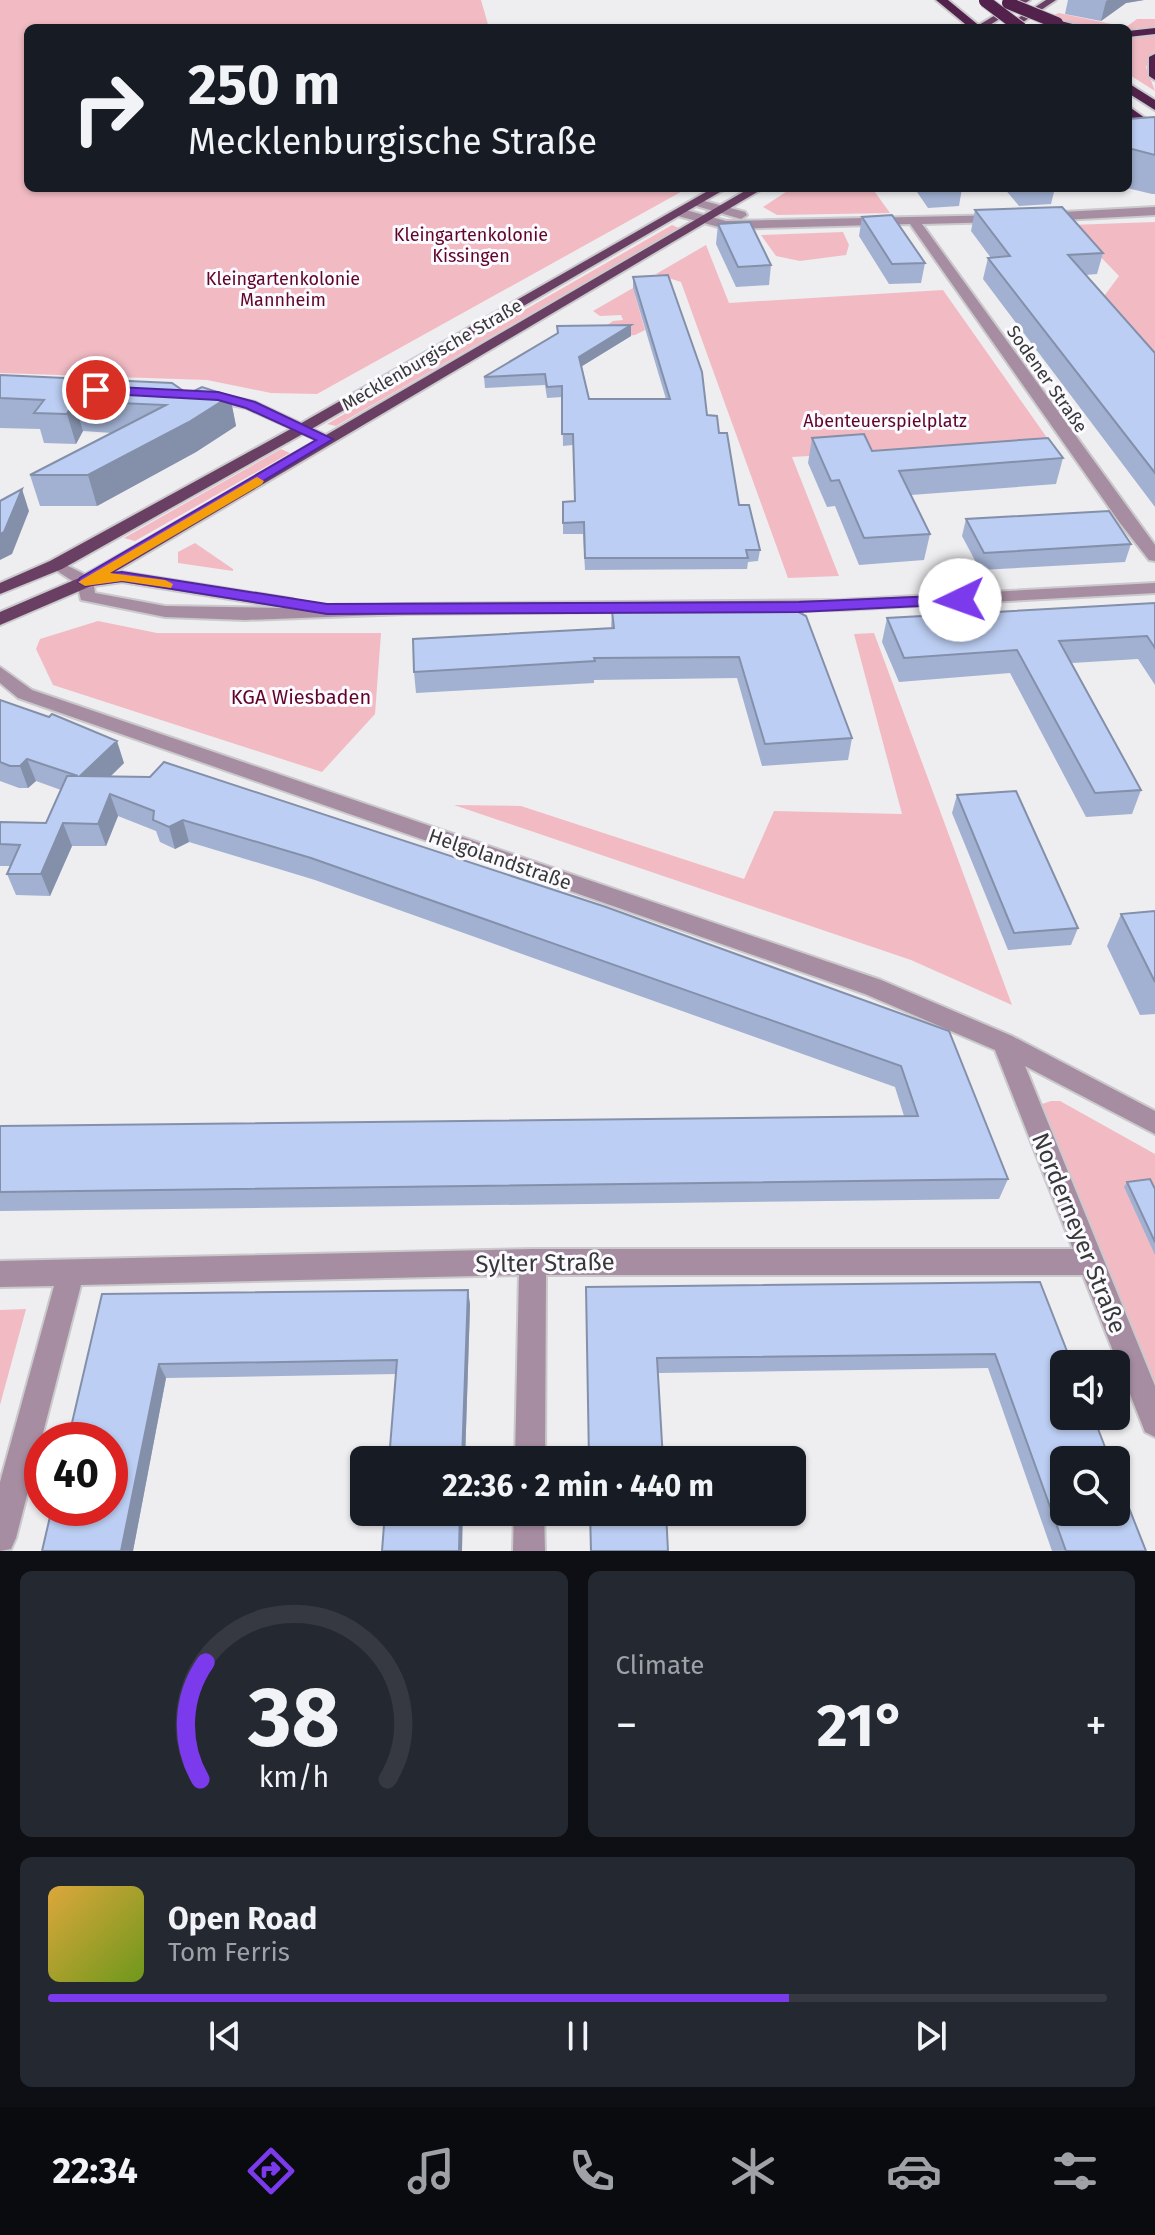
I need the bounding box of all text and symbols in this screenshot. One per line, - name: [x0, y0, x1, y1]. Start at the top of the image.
- text: 250 m: [188, 52, 340, 119]
- icon: right: [56, 56, 160, 160]
- text: Mecklenburgische Straße: [188, 120, 597, 164]
- park label: Kleingartenkolonie Kissingen: [394, 224, 548, 267]
- park label: Kleingartenkolonie Mannheim: [206, 268, 360, 311]
- street label: Mecklenburgische Straße: [338, 294, 526, 416]
- street label: Sodener Straße: [1002, 321, 1092, 437]
- pin: [62, 356, 130, 424]
- icon: arrive: [74, 368, 118, 412]
- park label: Abenteuerspielplatz: [803, 410, 967, 432]
- position arrow: [918, 558, 1002, 642]
- park label: KGA Wiesbaden: [231, 685, 371, 709]
- street label: Helgolandstraße: [425, 823, 575, 895]
- street label: Norderneyer Straße: [1026, 1129, 1132, 1337]
- street label: Sylter Straße: [475, 1248, 615, 1278]
- map controls: [1050, 1350, 1130, 1526]
- button: sound: [1050, 1350, 1130, 1430]
- speed limit sign: 40: [24, 1422, 128, 1526]
- button: search: [1050, 1446, 1130, 1526]
- text: 22:36 · 2 min · 440 m: [442, 1468, 714, 1504]
- text: Climate: [616, 1650, 704, 1681]
- text: 38: [247, 1668, 340, 1768]
- text: 21°: [817, 1690, 906, 1762]
- text: −: [616, 1699, 638, 1752]
- text: +: [1085, 1699, 1107, 1752]
- text: km/h: [258, 1760, 329, 1795]
- text: Open Road: [168, 1901, 317, 1937]
- text: Tom Ferris: [168, 1937, 290, 1968]
- icon: previous: [203, 2014, 247, 2058]
- icon: pause: [556, 2014, 600, 2058]
- icon: next: [909, 2014, 953, 2058]
- icon: directions: [243, 2143, 299, 2199]
- icon: music: [403, 2143, 459, 2199]
- icon: phone: [564, 2143, 620, 2199]
- icon: climate: [725, 2143, 781, 2199]
- icon: car: [886, 2143, 942, 2199]
- icon: filters: [1047, 2143, 1103, 2199]
- text: 22:34: [52, 2149, 138, 2193]

